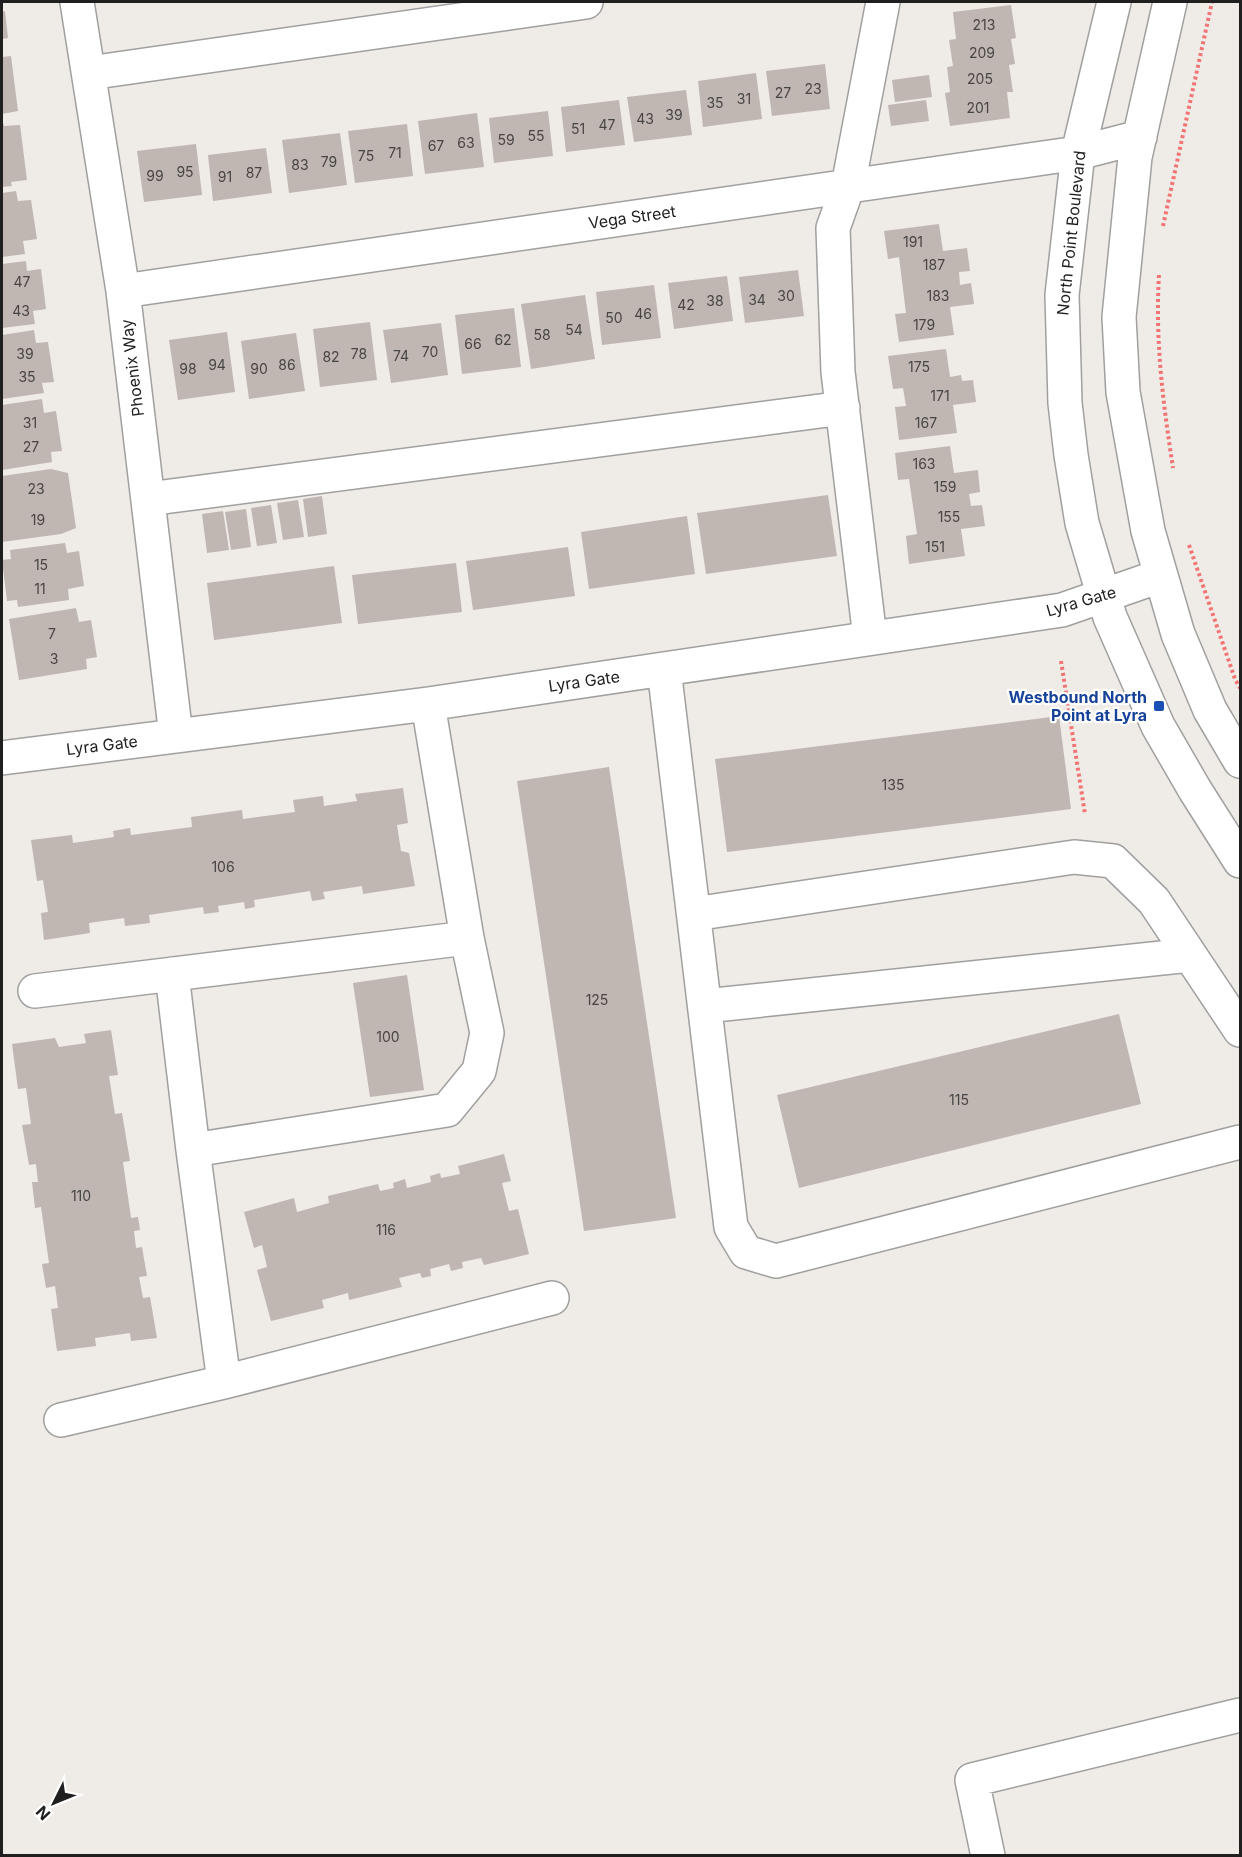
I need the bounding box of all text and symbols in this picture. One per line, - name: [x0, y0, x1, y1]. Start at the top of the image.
- house number: 213: [973, 16, 995, 33]
- house number: 209: [969, 44, 995, 61]
- house number: 205: [967, 70, 993, 87]
- house number: 23: [804, 80, 822, 97]
- house number: 27: [775, 84, 791, 101]
- house number: 31: [737, 90, 751, 107]
- house number: 35: [706, 94, 724, 111]
- house number: 201: [966, 99, 990, 116]
- house number: 39: [665, 106, 683, 123]
- house number: 43: [636, 110, 654, 127]
- house number: 47: [599, 116, 616, 133]
- house number: 51: [571, 120, 585, 137]
- house number: 55: [527, 127, 545, 144]
- house number: 59: [497, 131, 515, 148]
- house number: 63: [457, 134, 475, 151]
- house number: 67: [428, 137, 444, 154]
- house number: 71: [388, 144, 402, 161]
- house number: 75: [358, 147, 374, 164]
- street label: North Point Boulevard: [1052, 150, 1090, 316]
- house number: 79: [321, 153, 337, 170]
- house number: 83: [291, 156, 309, 173]
- house number: 95: [176, 163, 194, 180]
- house number: 87: [246, 164, 262, 181]
- house number: 99: [146, 167, 164, 184]
- house number: 91: [218, 168, 232, 185]
- street label: Vega Street: [587, 201, 677, 233]
- house number: 191: [903, 233, 923, 250]
- house number: 187: [923, 256, 945, 273]
- house number: 47: [14, 273, 31, 290]
- house number: 30: [777, 287, 795, 304]
- house number: 183: [926, 287, 950, 304]
- house number: 34: [748, 291, 766, 308]
- house number: 38: [706, 292, 724, 309]
- house number: 42: [677, 296, 695, 313]
- house number: 43: [12, 302, 30, 319]
- house number: 46: [634, 305, 652, 322]
- house number: 50: [605, 309, 623, 326]
- house number: 179: [913, 316, 935, 333]
- street label: Phoenix Way: [116, 318, 148, 418]
- house number: 54: [565, 321, 583, 338]
- house number: 58: [533, 326, 551, 343]
- house number: 62: [494, 331, 512, 348]
- house number: 66: [464, 335, 482, 352]
- house number: 70: [422, 343, 438, 360]
- house number: 39: [16, 345, 34, 362]
- house number: 78: [351, 345, 367, 362]
- house number: 74: [393, 347, 409, 364]
- house number: 82: [322, 348, 340, 365]
- house number: 94: [208, 356, 226, 373]
- house number: 86: [278, 356, 296, 373]
- house number: 175: [908, 358, 930, 375]
- house number: 98: [179, 360, 197, 377]
- house number: 90: [250, 360, 268, 377]
- house number: 35: [18, 368, 36, 385]
- house number: 171: [930, 387, 950, 404]
- house number: 31: [23, 414, 37, 431]
- house number: 167: [915, 414, 937, 431]
- house number: 27: [23, 438, 39, 455]
- house number: 163: [912, 455, 936, 472]
- house number: 159: [934, 478, 956, 495]
- house number: 23: [27, 480, 45, 497]
- house number: 155: [938, 508, 960, 525]
- house number: 19: [31, 511, 45, 528]
- house number: 151: [925, 538, 945, 555]
- house number: 15: [34, 556, 48, 573]
- house number: 11: [34, 580, 46, 597]
- street label: Lyra Gate: [1044, 581, 1118, 621]
- house number: 7: [48, 625, 56, 642]
- house number: 3: [50, 650, 58, 667]
- street label: Lyra Gate: [547, 666, 621, 696]
- place label: Westbound North Point at Lyra: [1008, 687, 1147, 725]
- marker: Westbound North Point at Lyra: [1152, 699, 1166, 713]
- street label: Lyra Gate: [65, 731, 139, 759]
- house number: 135: [882, 776, 904, 793]
- house number: 106: [211, 858, 235, 875]
- house number: 125: [586, 991, 608, 1008]
- house number: 100: [376, 1028, 400, 1045]
- house number: 115: [949, 1091, 969, 1108]
- house number: 110: [71, 1187, 91, 1204]
- house number: 116: [376, 1221, 396, 1238]
- north arrow: [24, 1773, 84, 1833]
- text: N: [32, 1802, 55, 1825]

